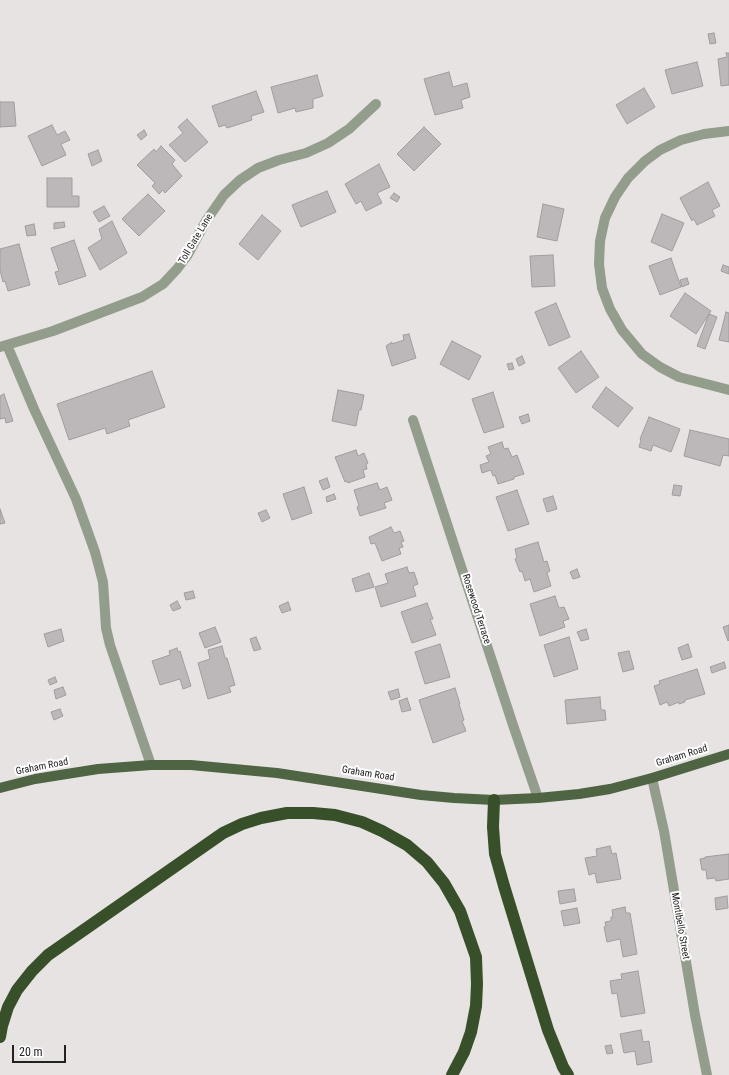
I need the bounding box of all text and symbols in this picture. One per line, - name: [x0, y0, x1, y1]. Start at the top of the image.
- street label: Toll Gate Lane: [176, 212, 216, 266]
- street label: Rosewood Terrace: [459, 573, 493, 645]
- street label: Graham Road: [655, 743, 709, 769]
- street label: Graham Road: [15, 756, 69, 778]
- street label: Graham Road: [341, 764, 395, 784]
- street label: Montibello Street: [668, 892, 692, 960]
- scale bar: [14, 1037, 68, 1063]
- text: 20 m: [19, 1045, 43, 1059]

